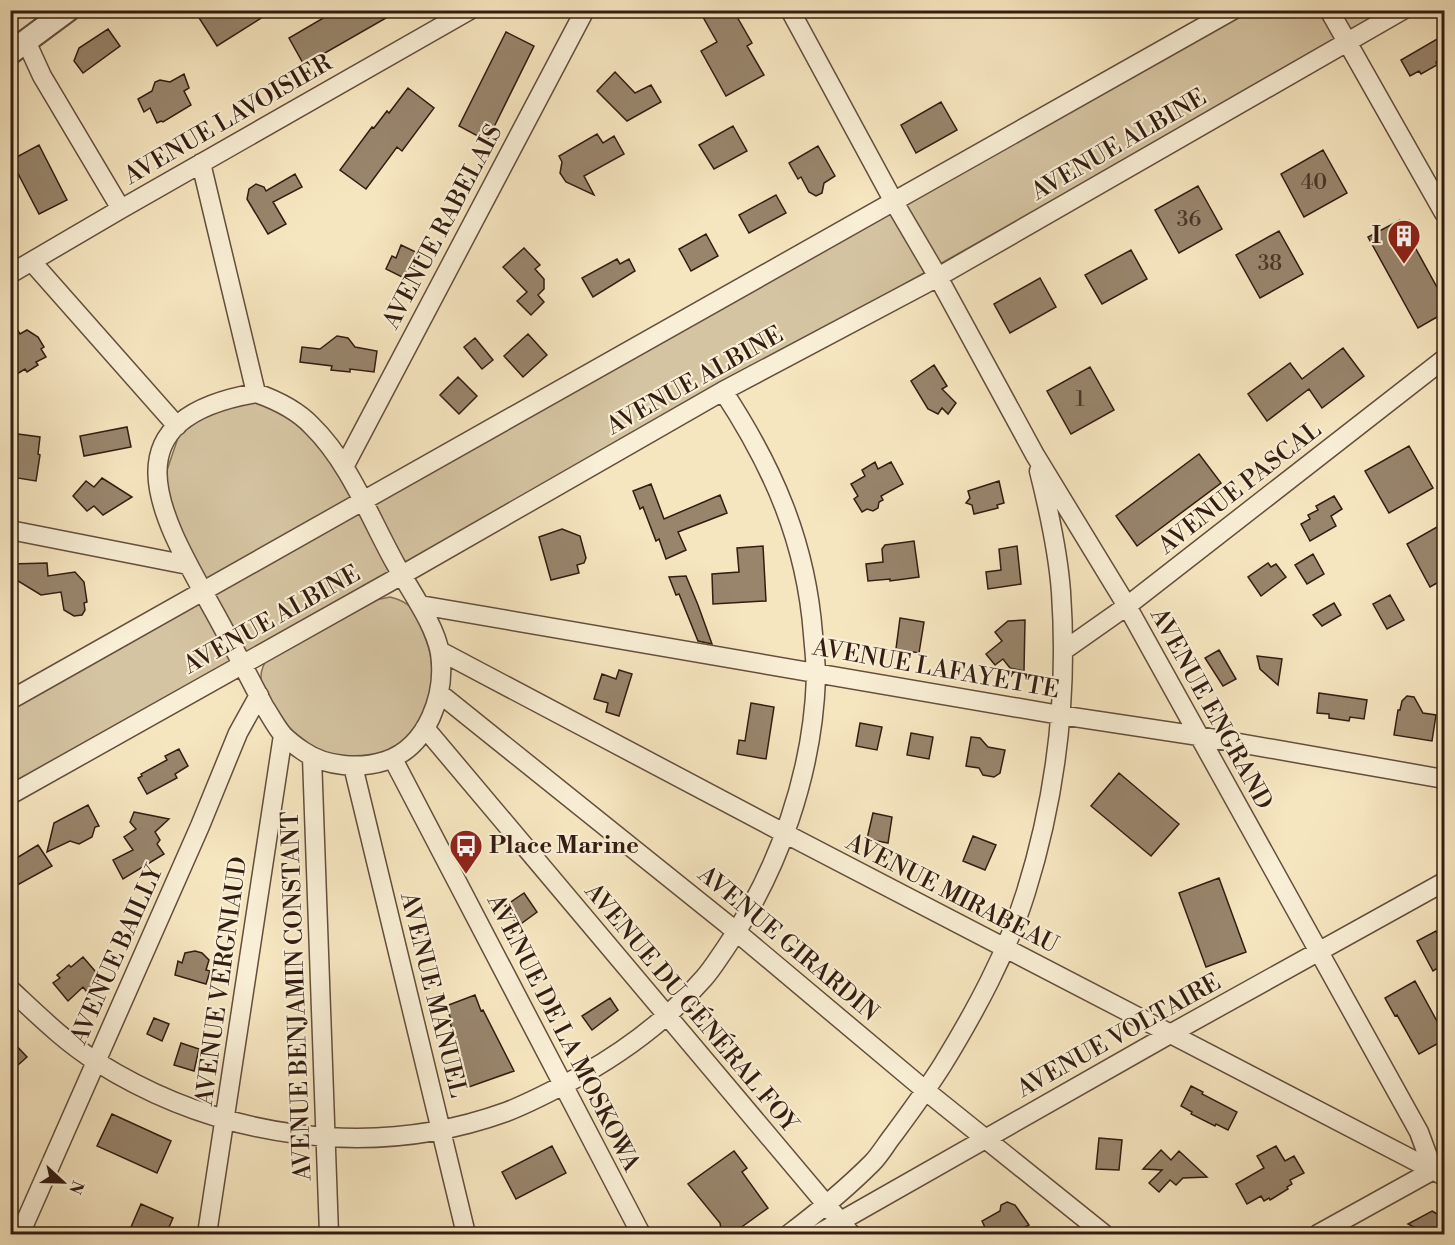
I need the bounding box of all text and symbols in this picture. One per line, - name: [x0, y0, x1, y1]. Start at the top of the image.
- street label: AVENUE LAVOISIER: [118, 48, 338, 192]
- street label: AVENUE ALBINE: [1025, 83, 1212, 208]
- street label: AVENUE RABELAIS: [376, 120, 509, 335]
- house number: 40: [1301, 170, 1327, 196]
- house number: 36: [1177, 207, 1201, 233]
- building icon: I: [1386, 218, 1422, 265]
- place label: I: [1372, 221, 1381, 251]
- house number: 38: [1258, 251, 1282, 277]
- street label: AVENUE ALBINE: [601, 320, 789, 442]
- house number: 1: [1075, 387, 1085, 413]
- street label: AVENUE PASCAL: [1152, 415, 1328, 562]
- street label: AVENUE ALBINE: [178, 559, 366, 681]
- street label: AVENUE ENGRAND: [1143, 602, 1279, 815]
- street label: AVENUE LAFAYETTE: [809, 632, 1062, 705]
- street label: AVENUE BENJAMIN CONSTANT: [276, 811, 318, 1182]
- street label: AVENUE MIRABEAU: [840, 827, 1063, 961]
- bus stop icon: Place Marine: [448, 828, 484, 875]
- place label: Place Marine: [489, 831, 639, 861]
- street label: AVENUE VERGNIAUD: [190, 855, 254, 1108]
- street label: AVENUE GIRARDIN: [691, 859, 884, 1028]
- street label: AVENUE BAILLY: [64, 860, 170, 1050]
- street label: AVENUE DU GÉNÉRAL FOY: [577, 876, 806, 1140]
- street label: AVENUE MANUEL: [393, 888, 473, 1101]
- street label: AVENUE DE LA MOSKOWA: [480, 889, 646, 1177]
- street label: AVENUE VOLTAIRE: [1011, 967, 1226, 1105]
- north arrow: [33, 1152, 93, 1212]
- text: N: [64, 1178, 88, 1197]

